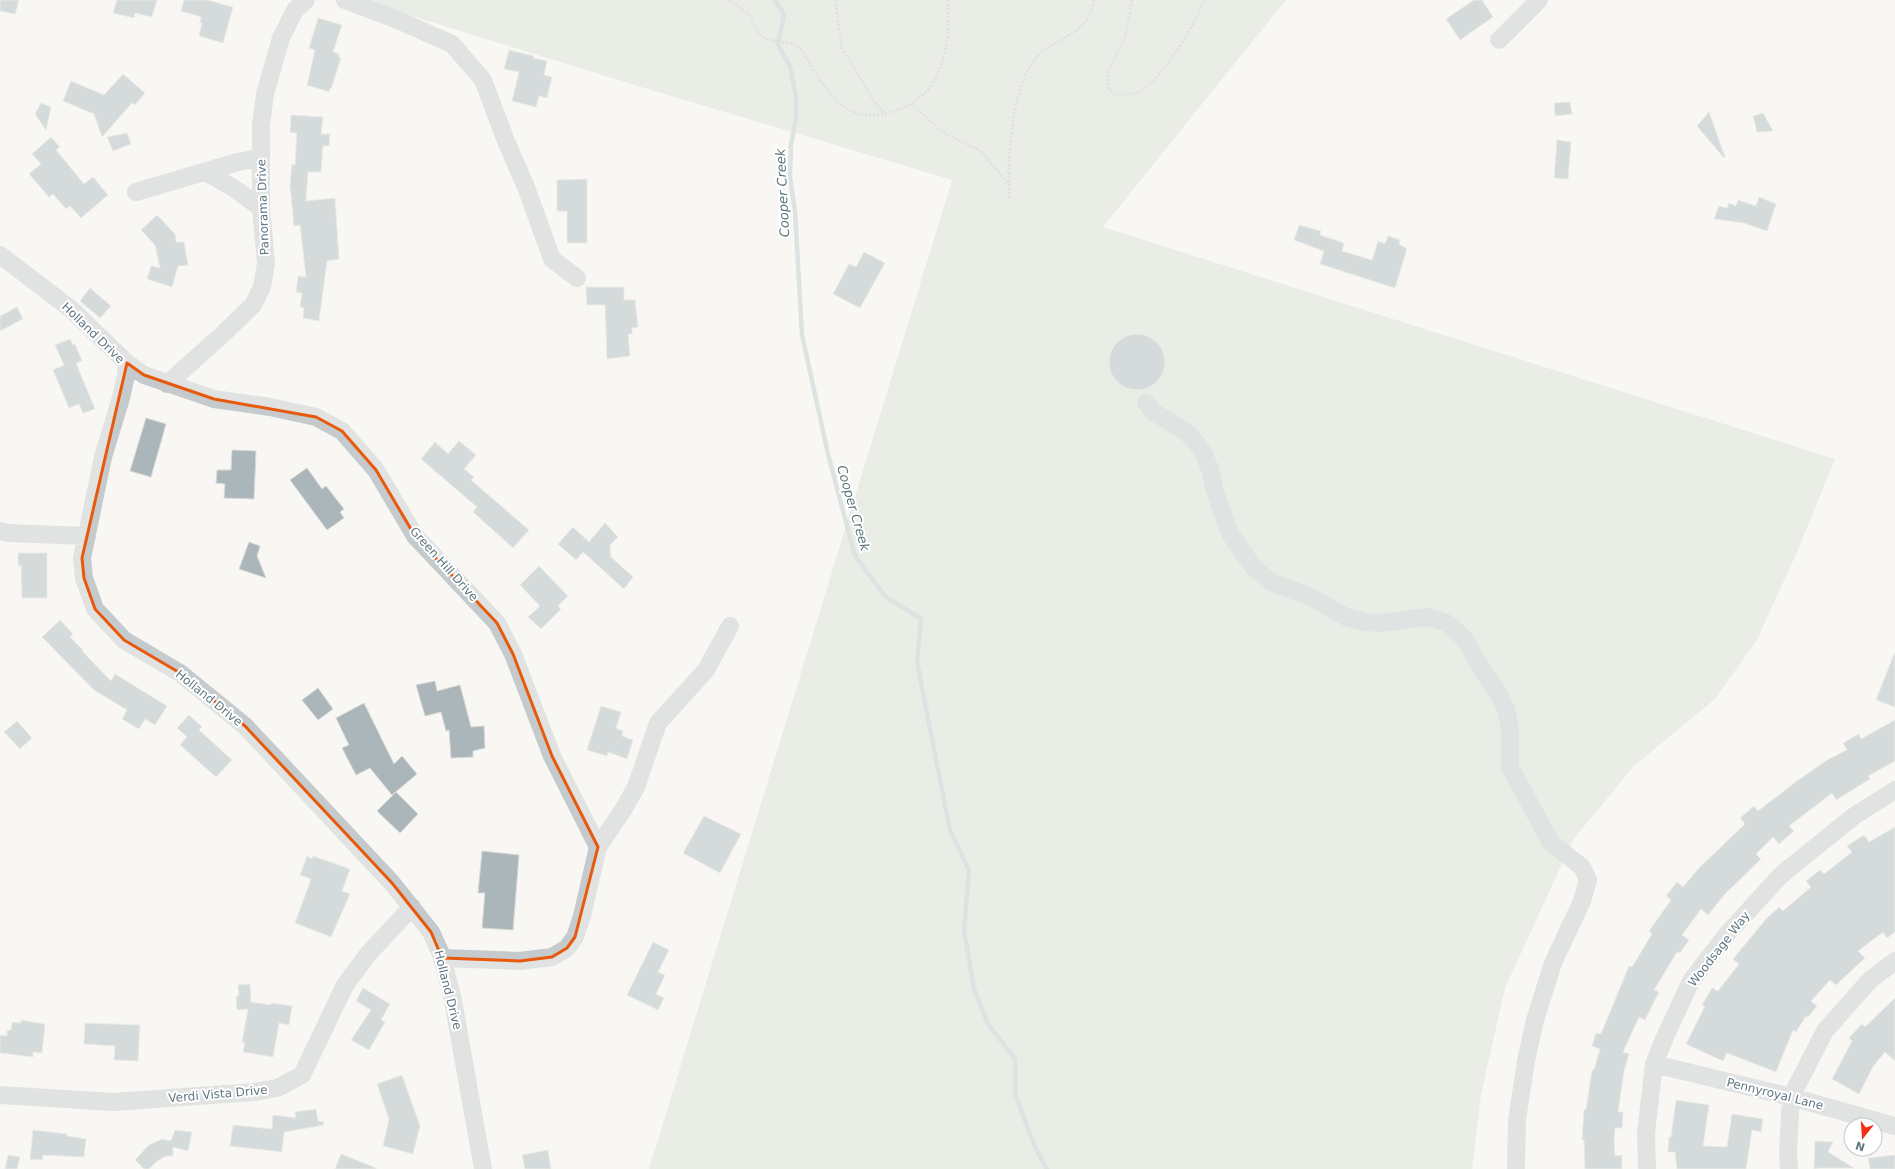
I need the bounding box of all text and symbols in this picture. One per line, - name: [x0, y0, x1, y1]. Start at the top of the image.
- water label: Cooper Creek: [773, 148, 792, 238]
- street label: Panorama Drive: [254, 159, 272, 255]
- street label: Holland Drive: [59, 300, 127, 366]
- water label: Cooper Creek: [834, 463, 873, 553]
- street label: Green Hill Drive: [407, 524, 481, 604]
- street label: Holland Drive: [173, 667, 245, 729]
- street label: Woodsage Way: [1685, 909, 1753, 989]
- street label: Holland Drive: [431, 949, 465, 1031]
- street label: Pennyroyal Lane: [1725, 1075, 1825, 1113]
- street label: Verdi Vista Drive: [168, 1083, 268, 1105]
- north arrow: [1843, 1117, 1883, 1157]
- text: N: [1854, 1139, 1867, 1154]

